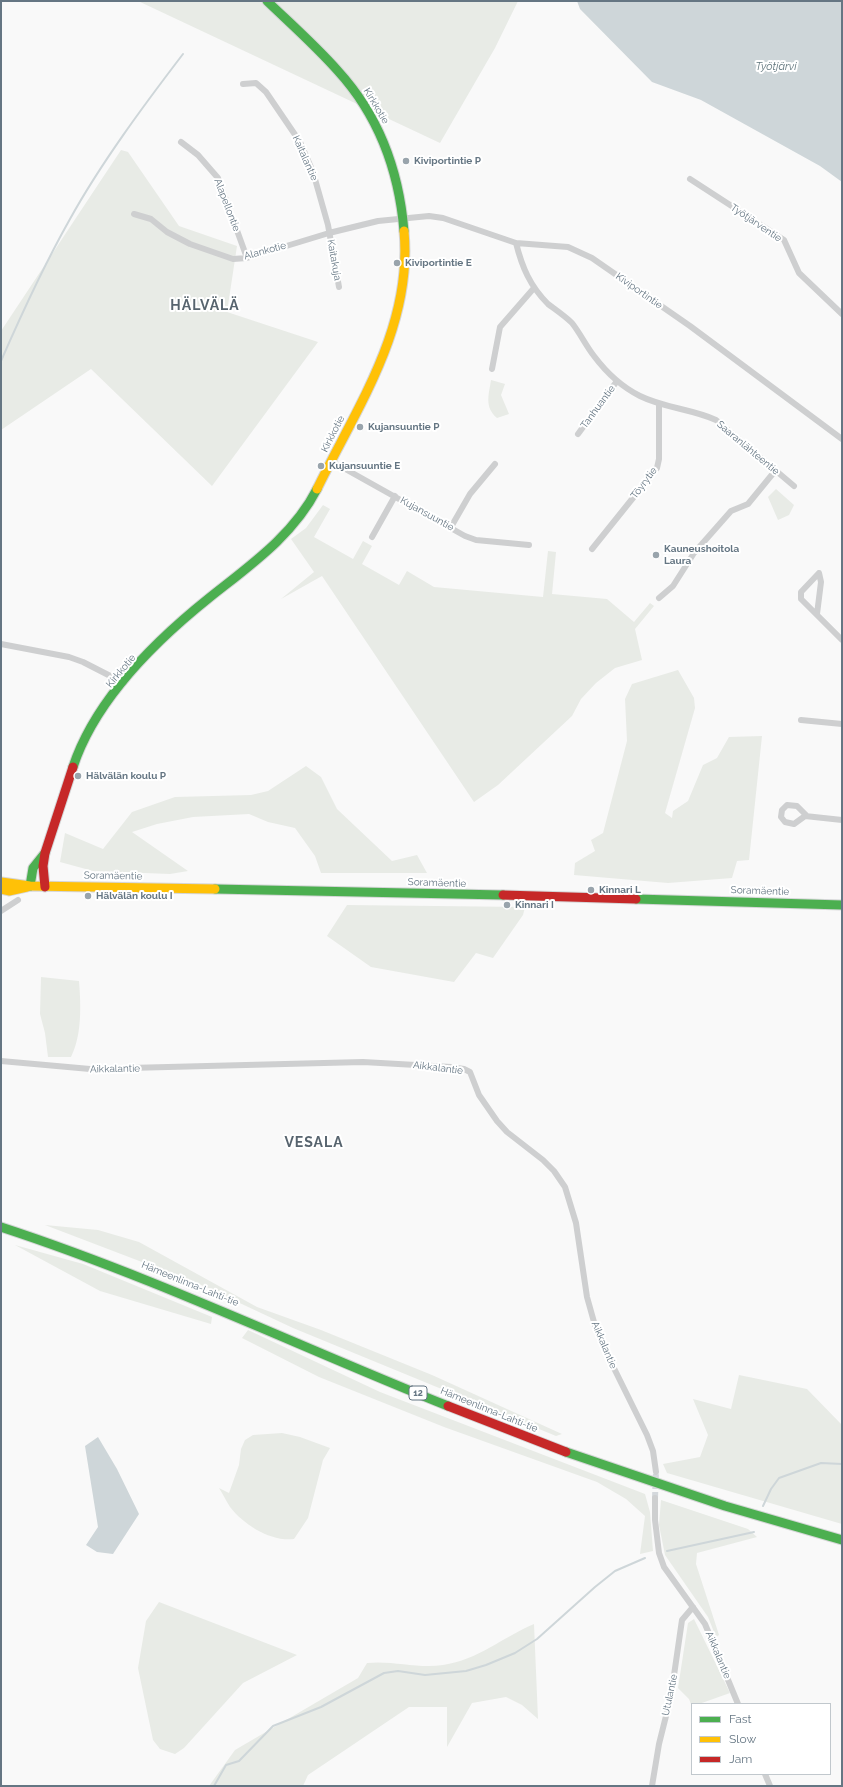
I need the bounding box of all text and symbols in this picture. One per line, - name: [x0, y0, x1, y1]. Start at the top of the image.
- water label: Työtjärvi: [755, 60, 797, 74]
- street label: Kirkkotie: [361, 86, 391, 126]
- street label: Kaitalantie: [290, 134, 320, 182]
- place label: Kiviportintie P: [414, 155, 481, 167]
- marker: Kiviportintie P: [401, 156, 411, 166]
- street label: Alapellontie: [211, 177, 243, 233]
- street label: Työtjärventie: [728, 201, 784, 245]
- street label: Kaitakuja: [324, 238, 344, 282]
- street label: Alankotie: [243, 240, 287, 262]
- place label: Kiviportintie E: [405, 257, 472, 269]
- marker: Kiviportintie E: [392, 258, 402, 268]
- street label: Kiviportintie: [613, 270, 665, 312]
- district label: HÄLVÄLÄ: [170, 298, 240, 314]
- street label: Tanhuantie: [578, 383, 618, 431]
- street label: Kirkkotie: [319, 414, 347, 454]
- street label: Saaranlähteentie: [714, 418, 782, 478]
- place label: Kujansuuntie P: [368, 421, 439, 433]
- marker: Kujansuuntie P: [355, 422, 365, 432]
- place label: Kujansuuntie E: [329, 460, 400, 472]
- marker: Kujansuuntie E: [316, 461, 326, 471]
- street label: Töyrytie: [628, 465, 660, 501]
- street label: Kujansuuntie: [398, 494, 456, 534]
- place label: Kauneushoitola Laura: [664, 543, 739, 566]
- marker: Kauneushoitola Laura: [651, 550, 661, 560]
- street label: Kirkkotie: [104, 652, 138, 690]
- place label: Hälvälän koulu P: [86, 770, 166, 782]
- marker: Hälvälän koulu P: [73, 771, 83, 781]
- street label: Soramäentie: [84, 869, 142, 883]
- street label: Soramäentie: [407, 876, 467, 890]
- place label: Kinnari L: [599, 884, 641, 896]
- street label: Soramäentie: [730, 884, 790, 898]
- marker: Kinnari L: [586, 885, 596, 895]
- place label: Hälvälän koulu I: [96, 890, 173, 902]
- marker: Hälvälän koulu I: [83, 891, 93, 901]
- place label: Kinnari I: [515, 899, 554, 911]
- marker: Kinnari I: [502, 900, 512, 910]
- street label: Aikkalantie: [412, 1059, 464, 1077]
- street label: Aikkalantie: [90, 1063, 140, 1075]
- district label: VESALA: [284, 1135, 344, 1151]
- street label: Hämeenlinna-Lahti-tie: [140, 1259, 240, 1309]
- street label: Aikkalantie: [589, 1319, 619, 1371]
- street label: Hämeenlinna-Lahti-tie: [439, 1385, 539, 1435]
- road number: 12: [409, 1386, 427, 1400]
- street label: Aikkalantie: [703, 1629, 733, 1681]
- street label: Utulantie: [660, 1673, 680, 1717]
- legend: [691, 1703, 831, 1775]
- text: Fast: [729, 1712, 752, 1726]
- text: Slow: [729, 1732, 756, 1746]
- text: Jam: [729, 1752, 752, 1766]

